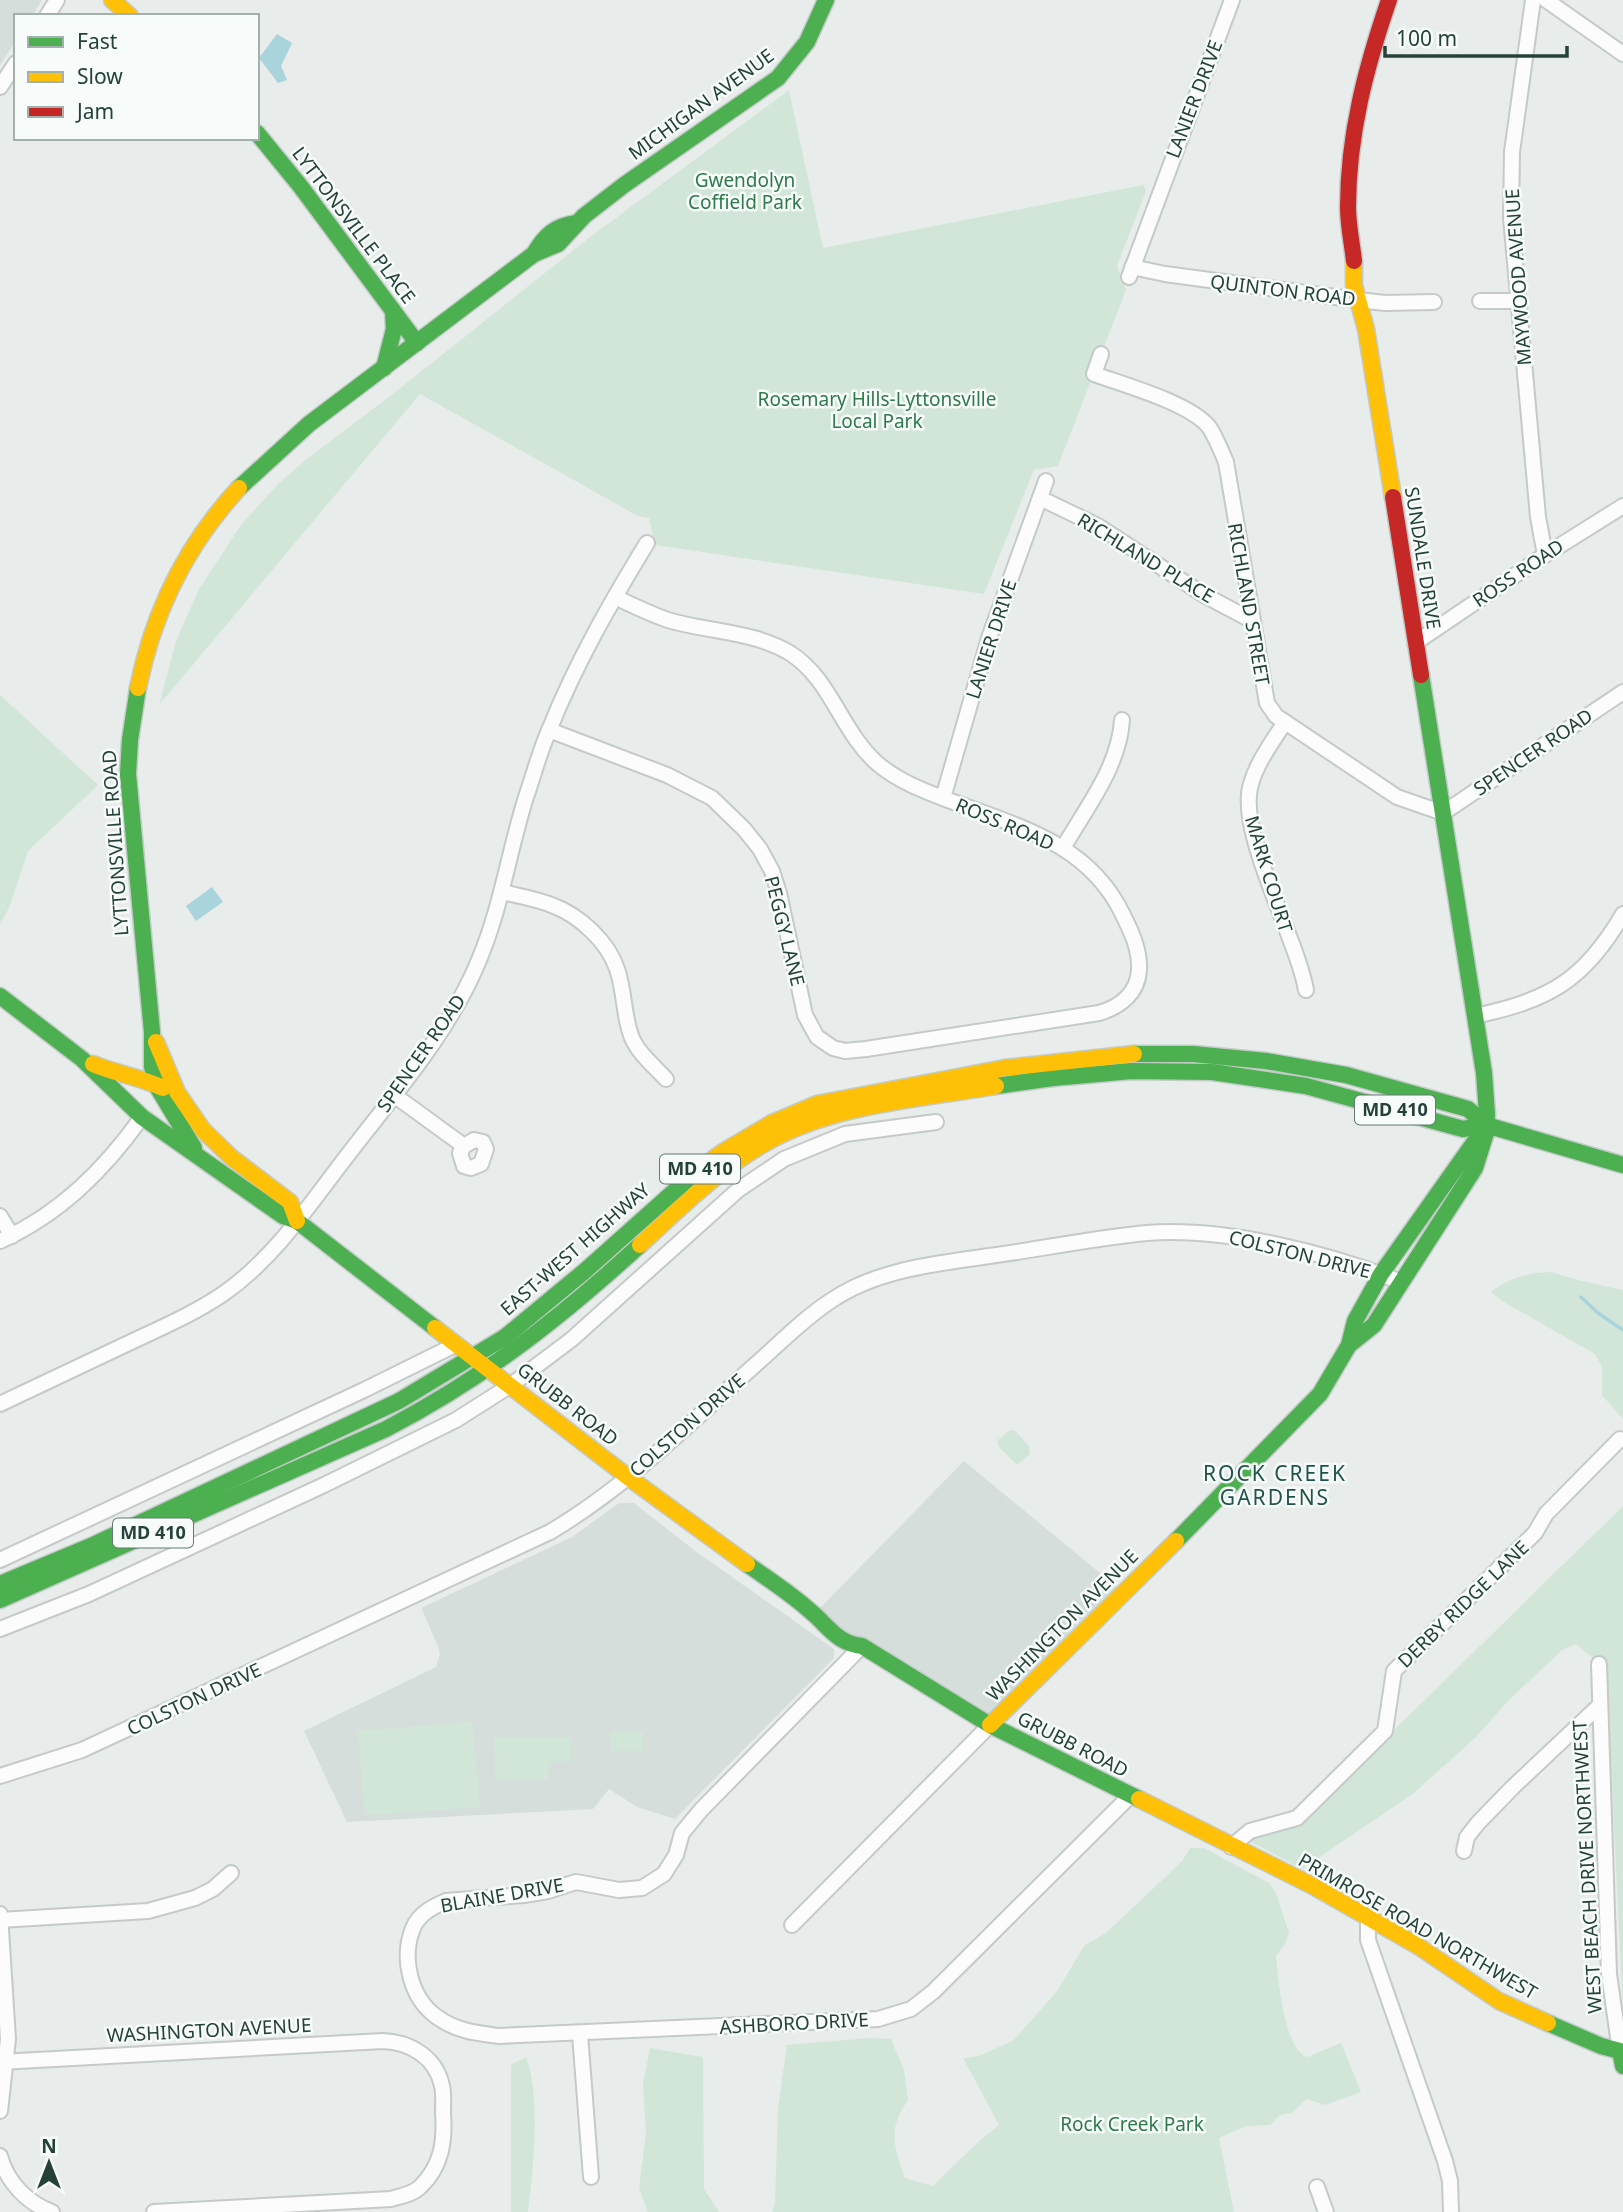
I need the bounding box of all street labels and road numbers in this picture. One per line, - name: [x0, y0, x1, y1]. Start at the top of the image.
- street label: LANIER DRIVE: [1160, 36, 1228, 162]
- street label: MICHIGAN AVENUE: [623, 42, 779, 166]
- street label: LYTTONSVILLE PLACE: [286, 141, 422, 309]
- street label: MAYWOOD AVENUE: [1499, 188, 1537, 366]
- street label: QUINTON ROAD: [1209, 268, 1357, 312]
- street label: SUNDALE DRIVE: [1399, 485, 1447, 631]
- street label: RICHLAND PLACE: [1073, 507, 1219, 609]
- street label: RICHLAND STREET: [1222, 521, 1276, 688]
- street label: ROSS ROAD: [1467, 533, 1569, 613]
- street label: LANIER DRIVE: [959, 576, 1023, 702]
- street label: SPENCER ROAD: [1468, 702, 1598, 802]
- street label: LYTTONSVILLE ROAD: [96, 749, 134, 937]
- street label: ROSS ROAD: [952, 792, 1058, 856]
- street label: MARK COURT: [1239, 813, 1299, 936]
- street label: PEGGY LANE: [759, 873, 811, 989]
- street label: SPENCER ROAD: [371, 989, 471, 1117]
- road number: MD 410: [1355, 1096, 1435, 1125]
- road number: MD 410: [660, 1154, 740, 1184]
- street label: EAST-WEST HIGHWAY: [495, 1177, 656, 1321]
- street label: COLSTON DRIVE: [1226, 1224, 1374, 1284]
- street label: GRUBB ROAD: [512, 1356, 624, 1452]
- street label: COLSTON DRIVE: [624, 1368, 750, 1482]
- road number: MD 410: [113, 1518, 193, 1548]
- street label: DERBY RIDGE LANE: [1392, 1535, 1534, 1673]
- street label: WASHINGTON AVENUE: [980, 1543, 1144, 1707]
- street label: COLSTON DRIVE: [123, 1657, 265, 1741]
- street label: GRUBB ROAD: [1013, 1705, 1133, 1783]
- street label: WEST BEACH DRIVE NORTHWEST: [1566, 1719, 1608, 2014]
- street label: PRIMROSE ROAD NORTHWEST: [1294, 1847, 1543, 2005]
- street label: BLAINE DRIVE: [438, 1871, 566, 1919]
- street label: ASHBORO DRIVE: [719, 2006, 869, 2040]
- street label: WASHINGTON AVENUE: [106, 2012, 312, 2048]

